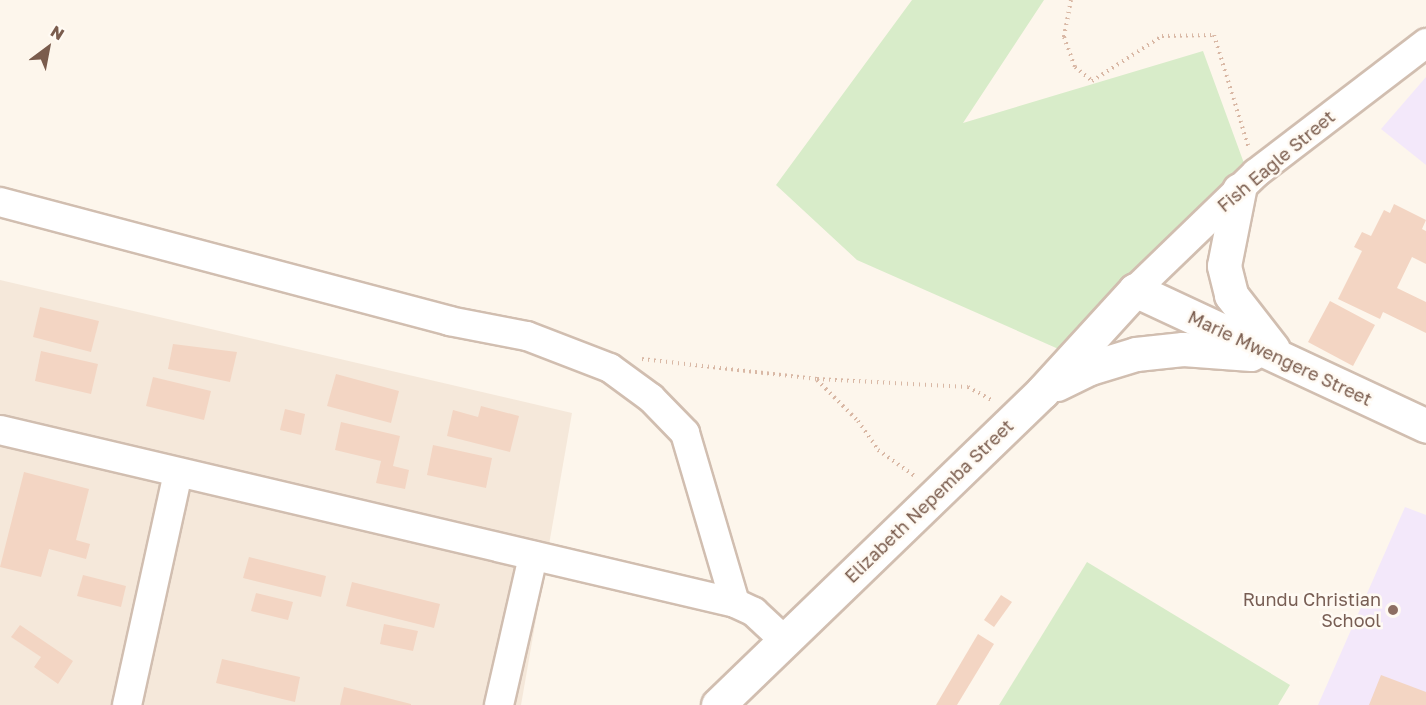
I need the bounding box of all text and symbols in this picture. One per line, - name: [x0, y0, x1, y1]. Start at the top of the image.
- north arrow: [18, 18, 78, 78]
- text: N: [47, 21, 68, 44]
- street label: Fish Eagle Street: [1213, 106, 1339, 216]
- street label: Marie Mwengere Street: [1185, 306, 1375, 410]
- street label: Elizabeth Nepemba Street: [840, 415, 1018, 587]
- place label: Rundu Christian School: [1243, 589, 1381, 632]
- marker: Rundu Christian School: [1386, 603, 1400, 617]

